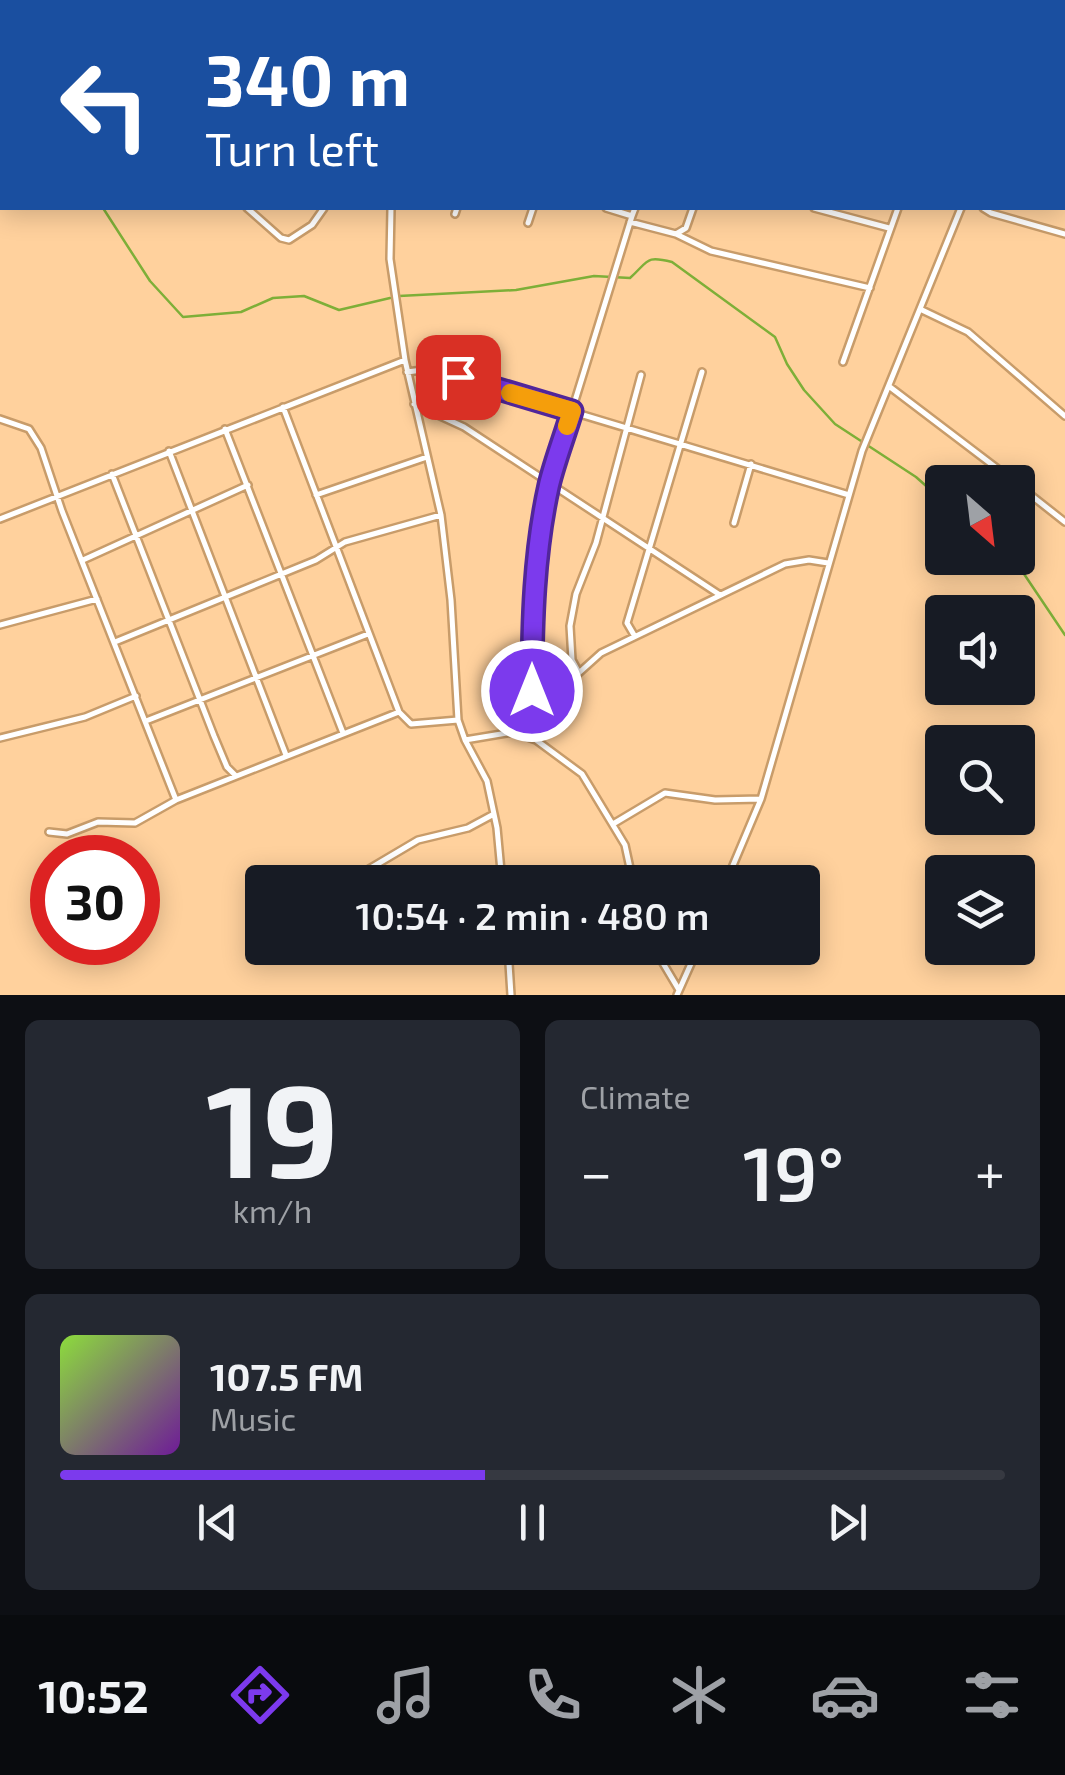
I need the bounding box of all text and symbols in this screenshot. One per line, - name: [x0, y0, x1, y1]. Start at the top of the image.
- text: 340 m: [205, 36, 410, 120]
- icon: left: [40, 40, 170, 170]
- text: Turn left: [205, 121, 379, 175]
- pin: [416, 335, 501, 420]
- icon: arrive: [431, 350, 486, 405]
- north arrow: [925, 465, 1035, 575]
- map controls: [925, 465, 1035, 965]
- button: sound: [925, 595, 1035, 705]
- position arrow: [480, 639, 584, 743]
- button: search: [925, 725, 1035, 835]
- speed limit sign: 30: [30, 835, 160, 965]
- button: layers: [925, 855, 1035, 965]
- text: 10:54 · 2 min · 480 m: [356, 892, 709, 938]
- text: 19: [206, 1048, 339, 1204]
- text: Climate: [580, 1077, 691, 1115]
- text: 19°: [743, 1126, 844, 1216]
- text: −: [580, 1138, 612, 1204]
- text: +: [975, 1138, 1005, 1204]
- text: km/h: [233, 1191, 312, 1229]
- text: 107.5 FM: [210, 1353, 363, 1399]
- text: Music: [210, 1399, 296, 1437]
- icon: previous: [190, 1495, 245, 1550]
- icon: pause: [505, 1495, 560, 1550]
- icon: next: [820, 1495, 875, 1550]
- icon: directions: [225, 1660, 295, 1730]
- icon: music: [371, 1660, 441, 1730]
- icon: phone: [518, 1660, 588, 1730]
- icon: climate: [664, 1660, 734, 1730]
- icon: car: [810, 1660, 880, 1730]
- icon: filters: [957, 1660, 1027, 1730]
- text: 10:52: [38, 1668, 149, 1722]

